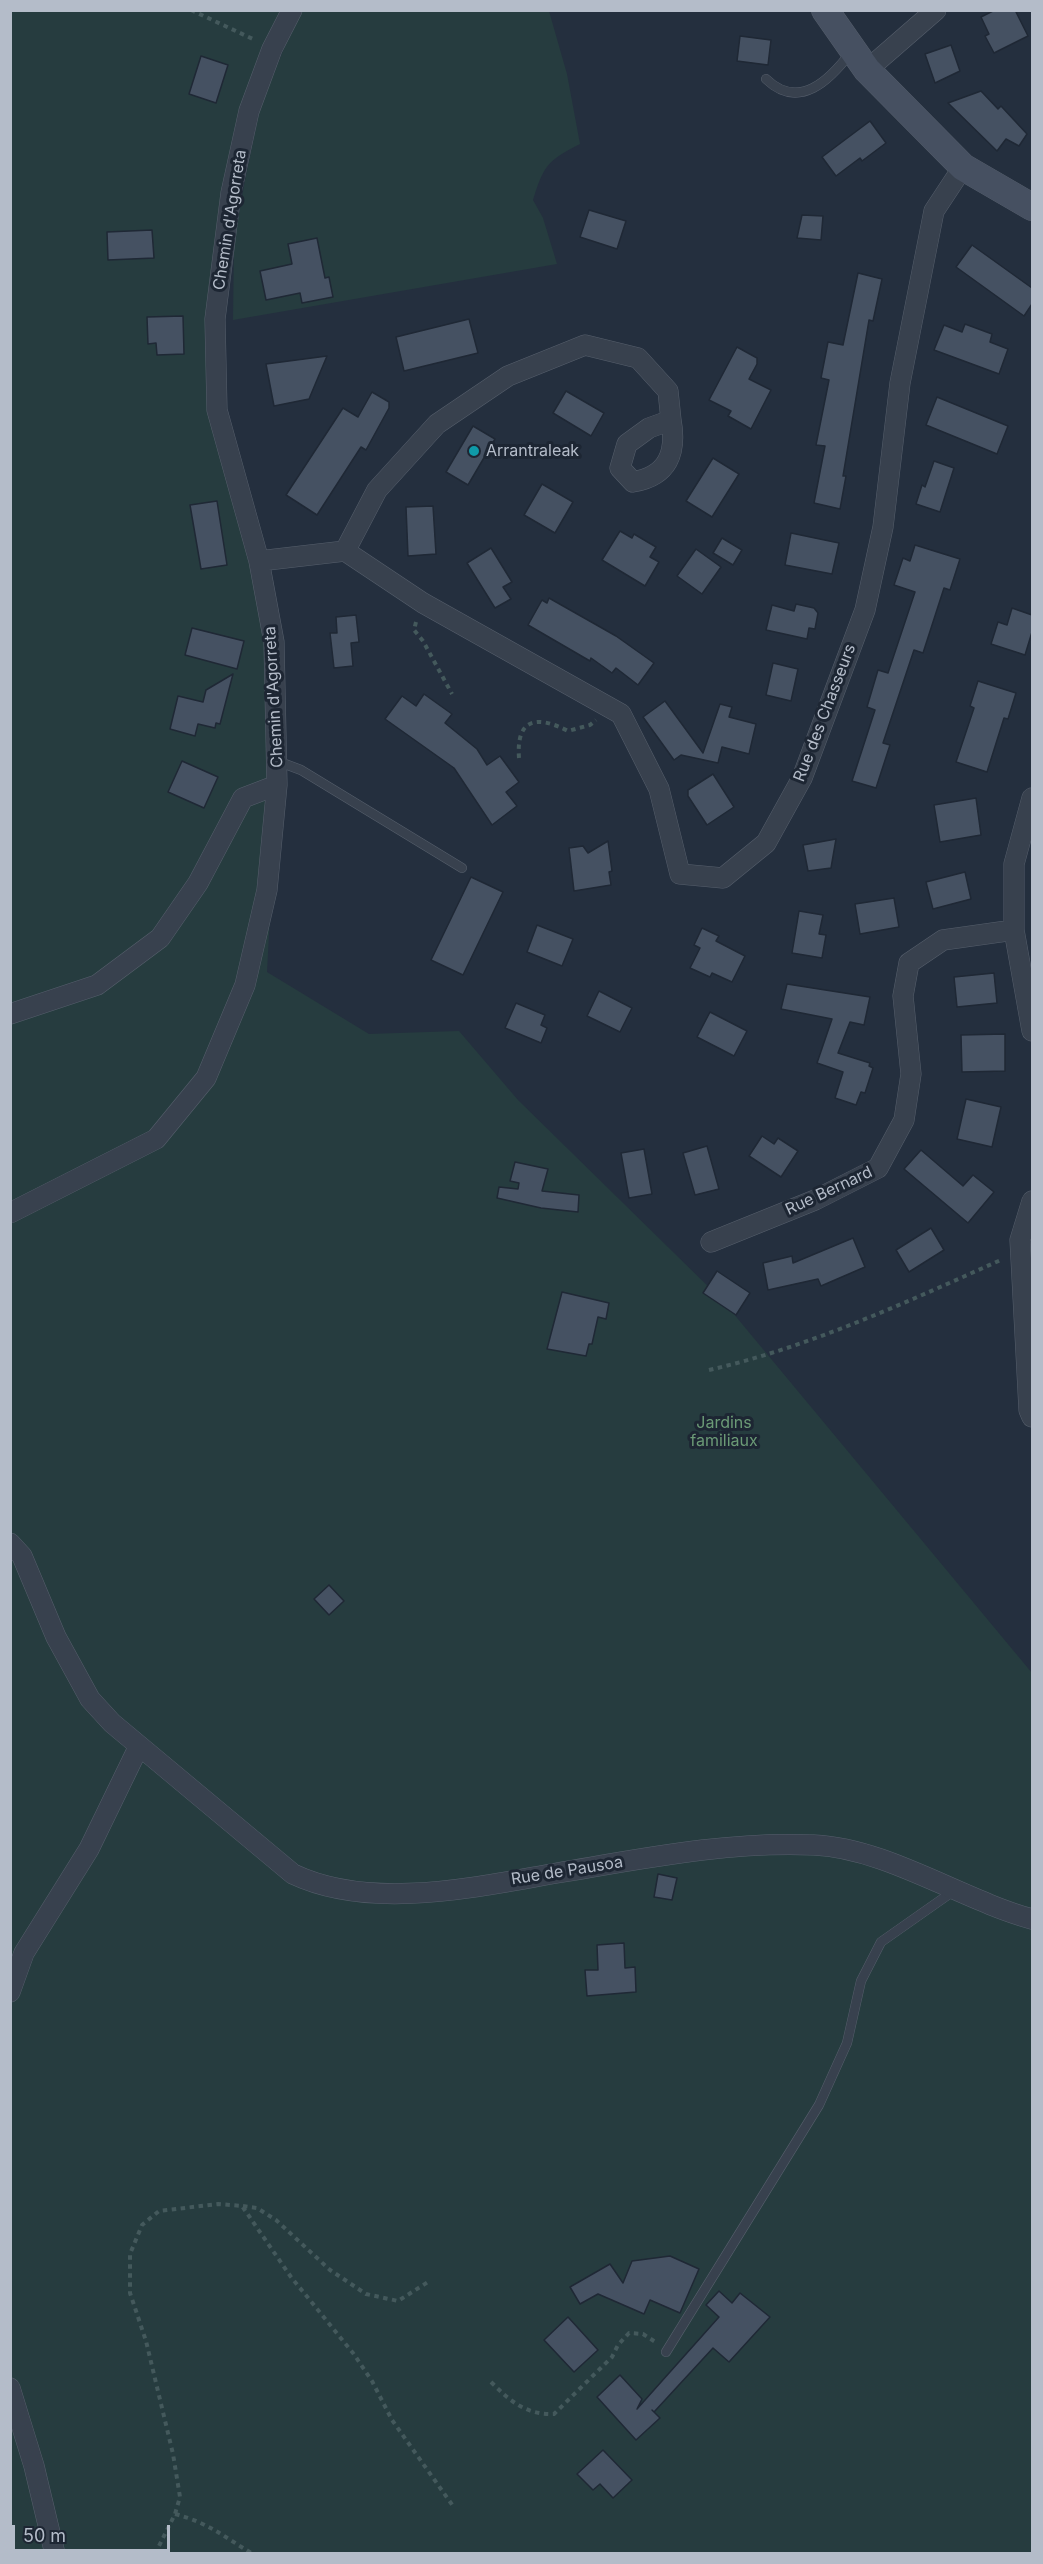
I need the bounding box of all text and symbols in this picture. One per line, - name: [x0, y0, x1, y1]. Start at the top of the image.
- street label: Chemin d'Agorreta: [209, 148, 251, 292]
- place label: Arrantraleak: [486, 441, 579, 461]
- marker: Arrantraleak: [467, 444, 481, 458]
- street label: Chemin d'Agorreta: [261, 626, 287, 768]
- street label: Rue des Chasseurs: [790, 641, 860, 785]
- street label: Rue Bernard: [783, 1163, 875, 1219]
- park label: Jardins familiaux: [690, 1413, 758, 1451]
- street label: Rue de Pausoa: [510, 1853, 624, 1889]
- scale bar: [15, 2513, 172, 2551]
- text: 50 m: [23, 2525, 66, 2546]

